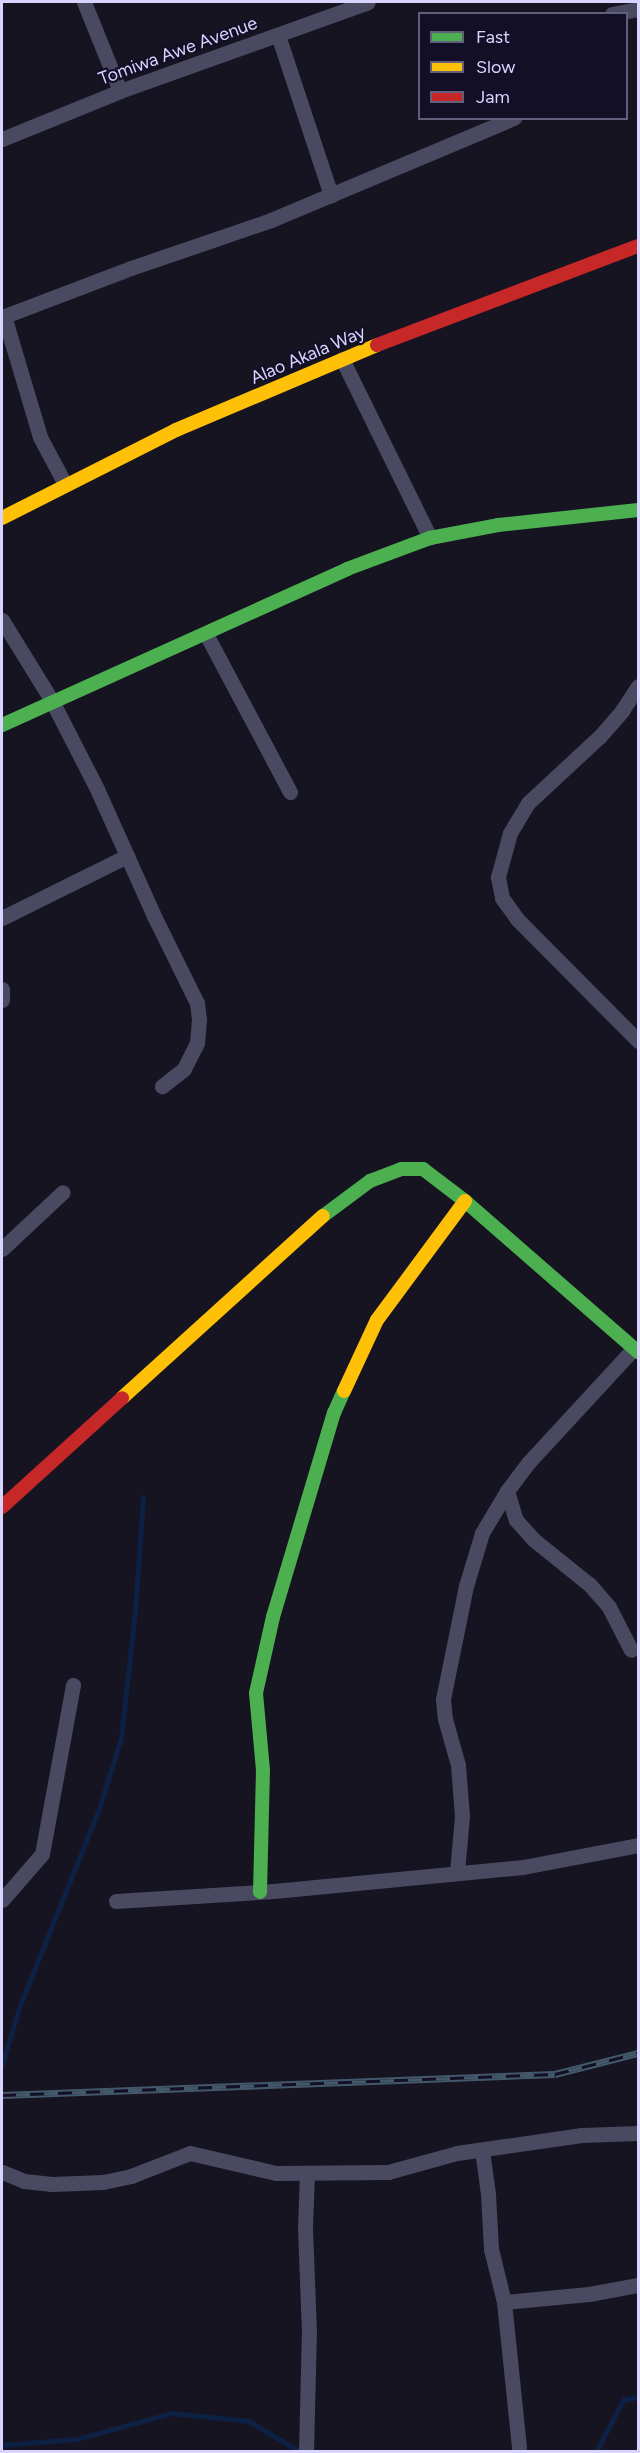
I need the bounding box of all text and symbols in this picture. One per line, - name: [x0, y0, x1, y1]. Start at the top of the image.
- street label: Tomiwa Awe Avenue: [96, 12, 260, 90]
- legend: [418, 12, 628, 120]
- text: Fast: [476, 26, 510, 48]
- text: Slow: [476, 56, 515, 78]
- text: Jam: [476, 86, 510, 108]
- street label: Alao Akala Way: [247, 321, 369, 389]

